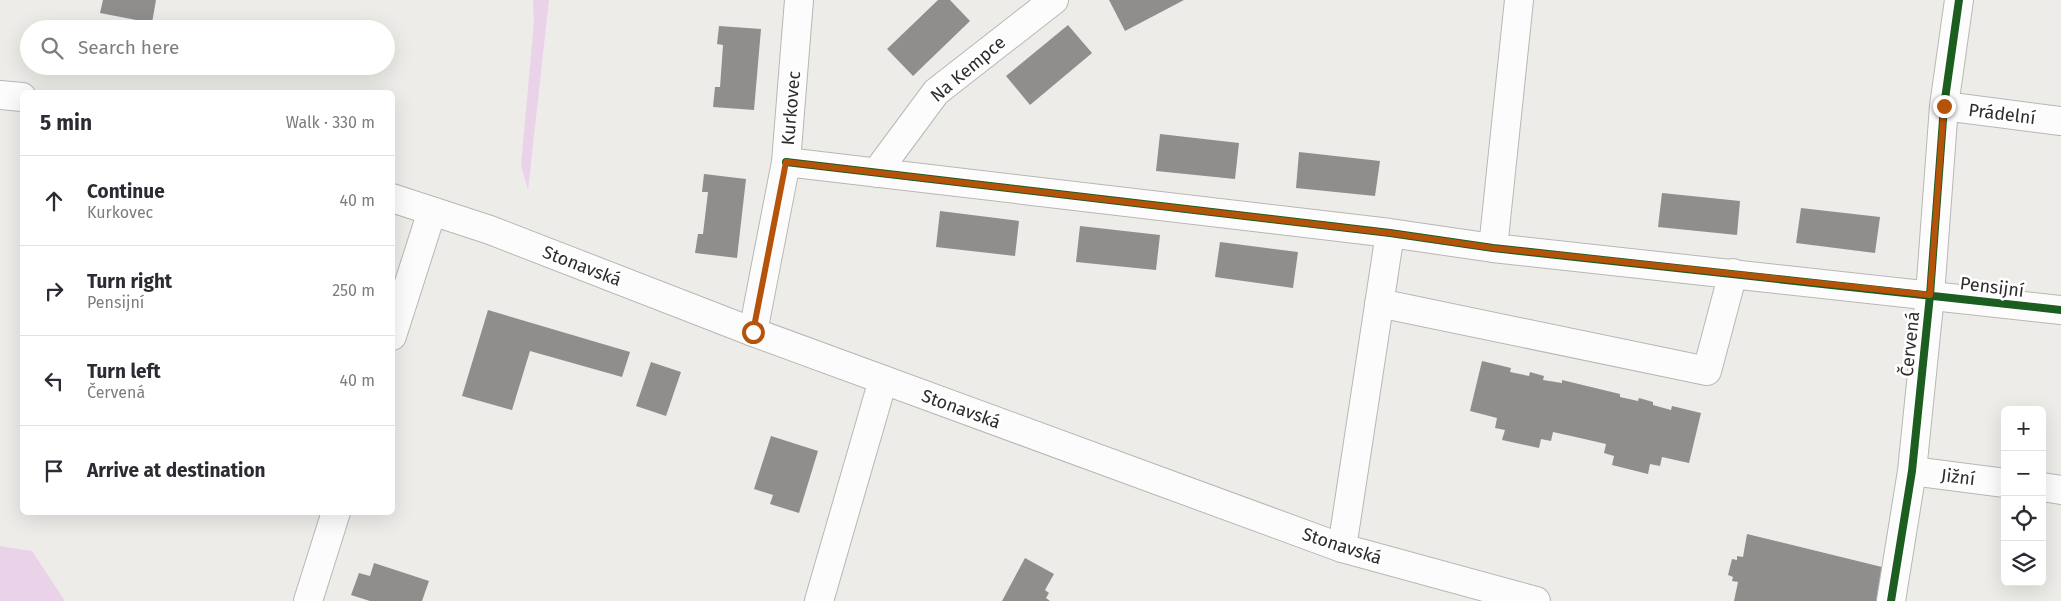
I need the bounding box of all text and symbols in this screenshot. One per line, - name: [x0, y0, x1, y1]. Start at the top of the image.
- search box: [20, 20, 395, 75]
- street label: Na Kempce: [926, 31, 1010, 107]
- icon: search: [38, 34, 66, 62]
- text: Search here: [78, 36, 179, 59]
- street label: Kurkovec: [777, 70, 805, 146]
- route end: [1933, 95, 1956, 118]
- street label: Prádelní: [1967, 99, 2037, 129]
- text: 5 min: [40, 110, 92, 136]
- text: Walk · 330 m: [286, 113, 375, 132]
- text: Continue: [87, 180, 165, 203]
- icon: ahead: [40, 187, 68, 215]
- text: 40 m: [340, 191, 375, 210]
- text: Kurkovec: [87, 203, 153, 222]
- street label: Stonavská: [540, 241, 624, 291]
- text: Turn right: [87, 270, 172, 293]
- street label: Pensijní: [1959, 272, 2025, 302]
- icon: right: [40, 277, 68, 305]
- text: 250 m: [332, 281, 375, 300]
- text: Pensijní: [87, 293, 144, 312]
- street label: Červená: [1896, 310, 1924, 378]
- route start: [742, 321, 765, 344]
- text: Turn left: [87, 360, 161, 383]
- icon: left: [40, 367, 68, 395]
- text: 40 m: [340, 371, 375, 390]
- text: Červená: [87, 383, 145, 402]
- street label: Stonavská: [918, 385, 1004, 433]
- map controls: [2001, 406, 2046, 586]
- button: +: [2001, 406, 2046, 451]
- button: −: [2001, 451, 2046, 496]
- icon: arrive: [40, 457, 68, 485]
- text: Arrive at destination: [87, 459, 266, 482]
- street label: Jižní: [1940, 464, 1976, 490]
- button: locate: [2001, 496, 2046, 541]
- street label: Stonavská: [1299, 523, 1385, 569]
- button: layers: [2001, 541, 2046, 586]

